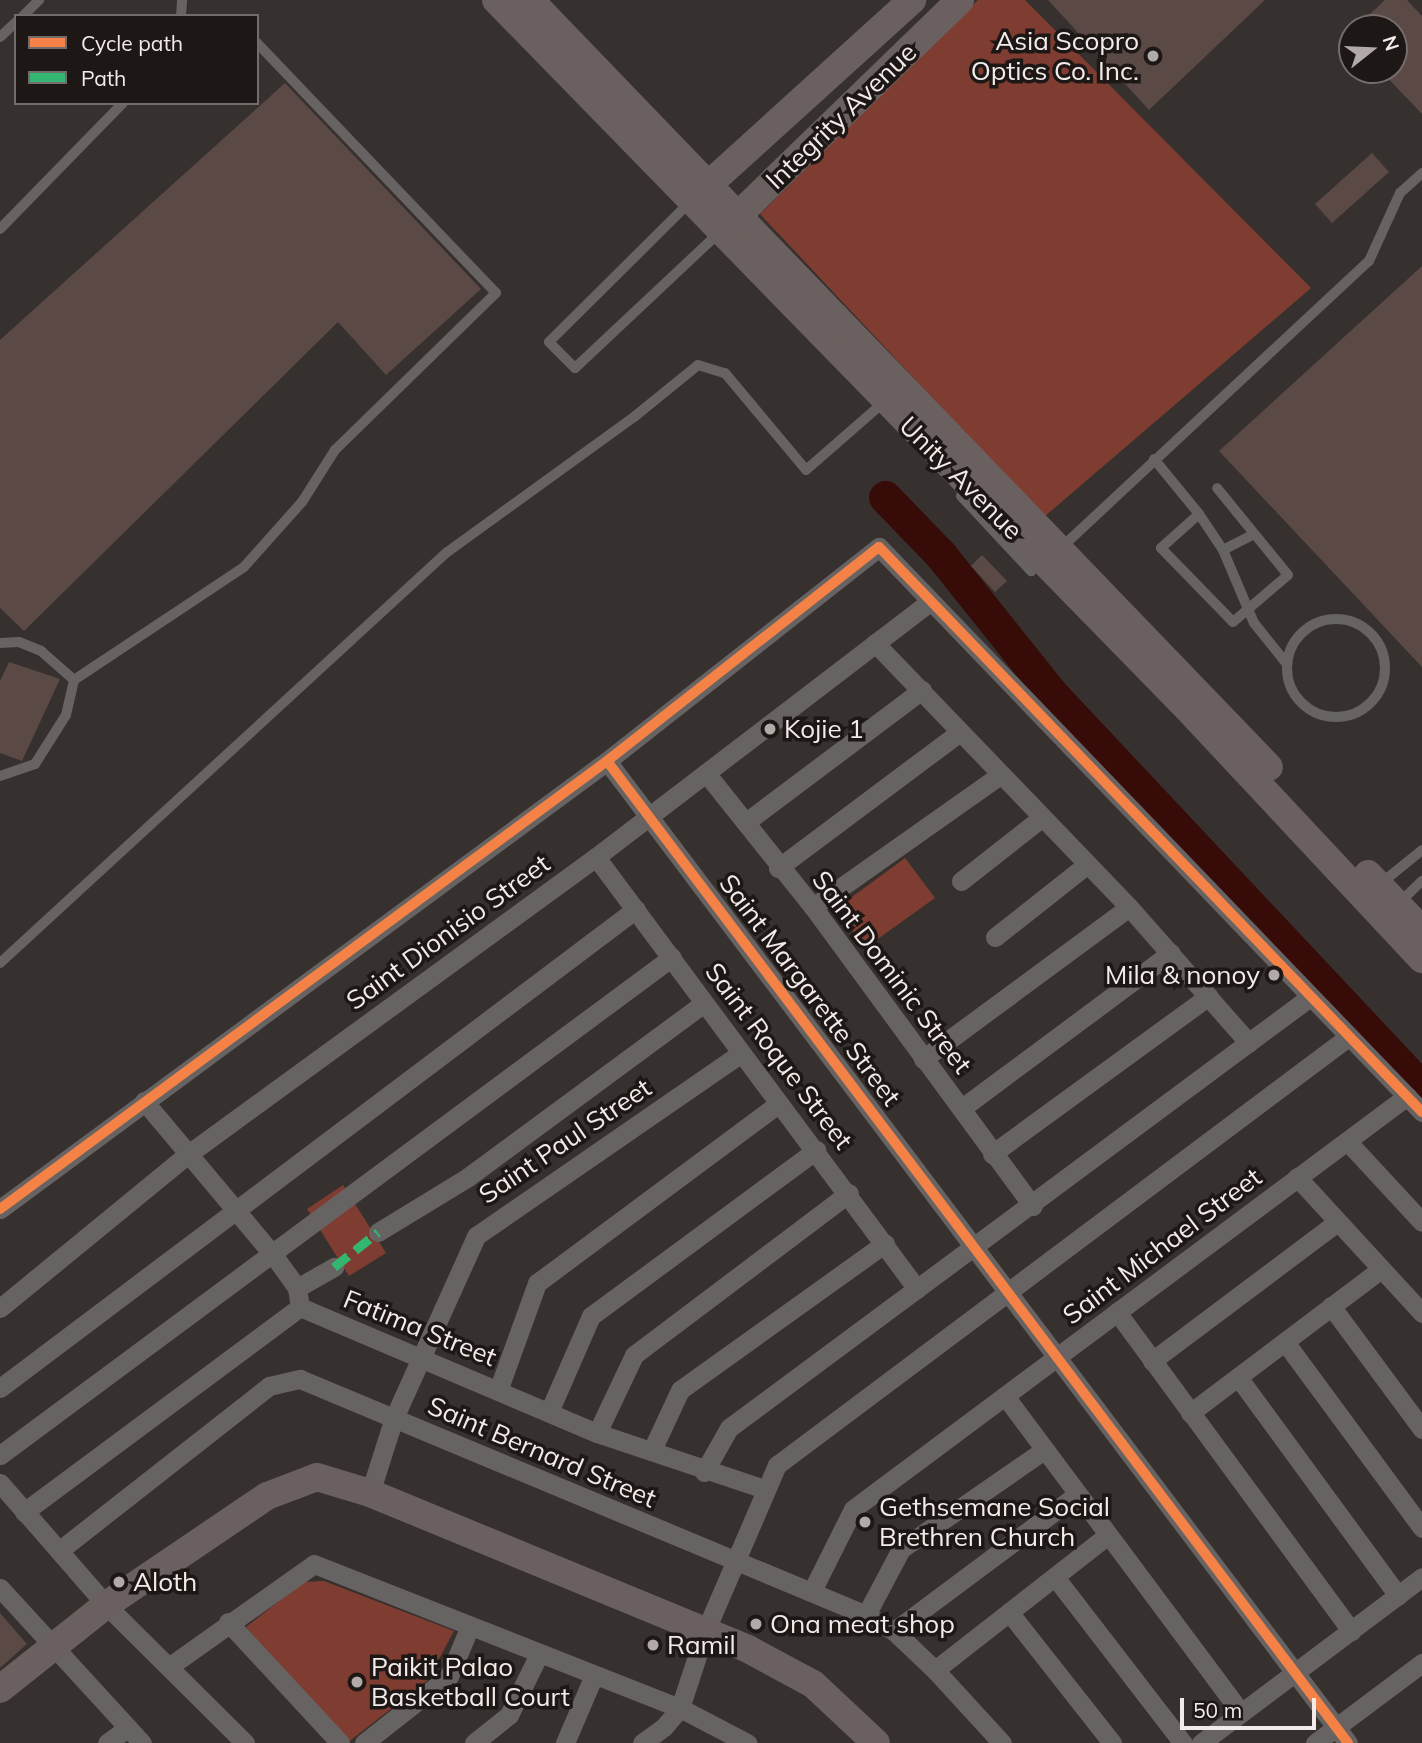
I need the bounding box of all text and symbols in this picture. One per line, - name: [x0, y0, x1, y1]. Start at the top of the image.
- legend: [14, 14, 259, 105]
- north arrow: [1338, 14, 1408, 84]
- place label: Asia Scopro Optics Co. Inc.: [971, 25, 1139, 86]
- text: Cycle path: [81, 30, 183, 56]
- text: N: [1377, 33, 1405, 54]
- street label: Integrity Avenue: [759, 36, 923, 196]
- marker: Asia Scopro Optics Co. Inc.: [1145, 48, 1161, 64]
- text: Path: [81, 65, 126, 91]
- street label: Unity Avenue: [893, 410, 1029, 546]
- place label: Kojie 1: [784, 713, 864, 745]
- marker: Kojie 1: [762, 721, 778, 737]
- street label: Saint Dionisio Street: [340, 848, 556, 1016]
- street label: Saint Dominic Street: [806, 865, 978, 1079]
- street label: Saint Margarette Street: [713, 868, 907, 1112]
- street label: Saint Roque Street: [699, 957, 859, 1155]
- place label: Mila & nonoy: [1105, 959, 1260, 991]
- marker: Mila & nonoy: [1266, 967, 1282, 983]
- street label: Saint Paul Street: [473, 1072, 657, 1210]
- street label: Saint Michael Street: [1057, 1161, 1267, 1331]
- street label: Fatima Street: [339, 1283, 501, 1373]
- street label: Saint Bernard Street: [423, 1390, 661, 1514]
- place label: Gethsemane Social Brethren Church: [879, 1491, 1110, 1552]
- marker: Gethsemane Social Brethren Church: [857, 1514, 873, 1530]
- place label: Aloth: [133, 1566, 197, 1598]
- marker: Aloth: [111, 1574, 127, 1590]
- place label: Ona meat shop: [770, 1608, 955, 1640]
- marker: Ona meat shop: [748, 1616, 764, 1632]
- place label: Ramil: [667, 1629, 736, 1661]
- marker: Ramil: [645, 1637, 661, 1653]
- place label: Paikit Palao Basketball Court: [371, 1651, 570, 1712]
- marker: Paikit Palao Basketball Court: [349, 1674, 365, 1690]
- scale bar: [1184, 1684, 1320, 1728]
- text: 50 m: [1193, 1697, 1242, 1723]

